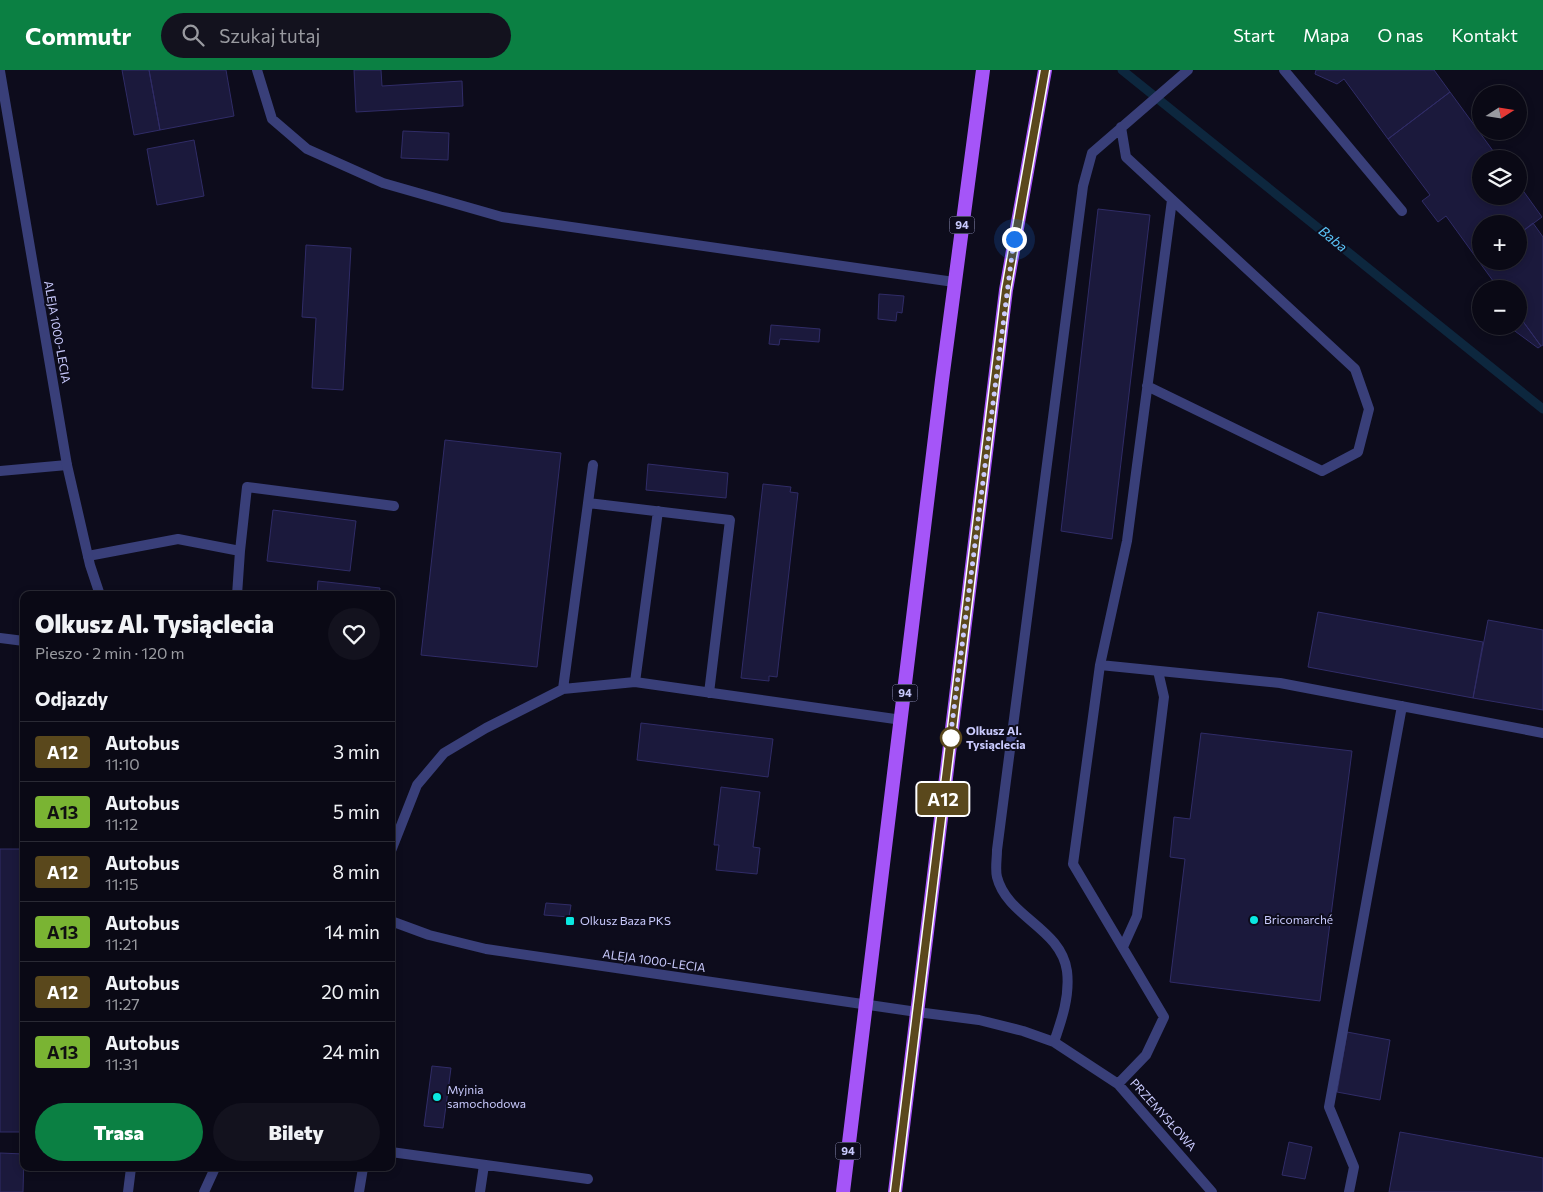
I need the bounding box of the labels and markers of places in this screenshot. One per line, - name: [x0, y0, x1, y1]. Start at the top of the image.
- place label: Olkusz Al. Tysiąclecia: [966, 723, 1026, 751]
- marker: Olkusz Al. Tysiąclecia: [940, 727, 962, 749]
- place label: Bricomarché: [1264, 912, 1333, 926]
- place label: Olkusz Baza PKS: [580, 913, 671, 927]
- marker: Bricomarché: [1248, 914, 1260, 926]
- marker: Olkusz Baza PKS: [564, 915, 576, 927]
- place label: Myjnia samochodowa: [447, 1082, 526, 1110]
- marker: Myjnia samochodowa: [431, 1091, 443, 1103]

